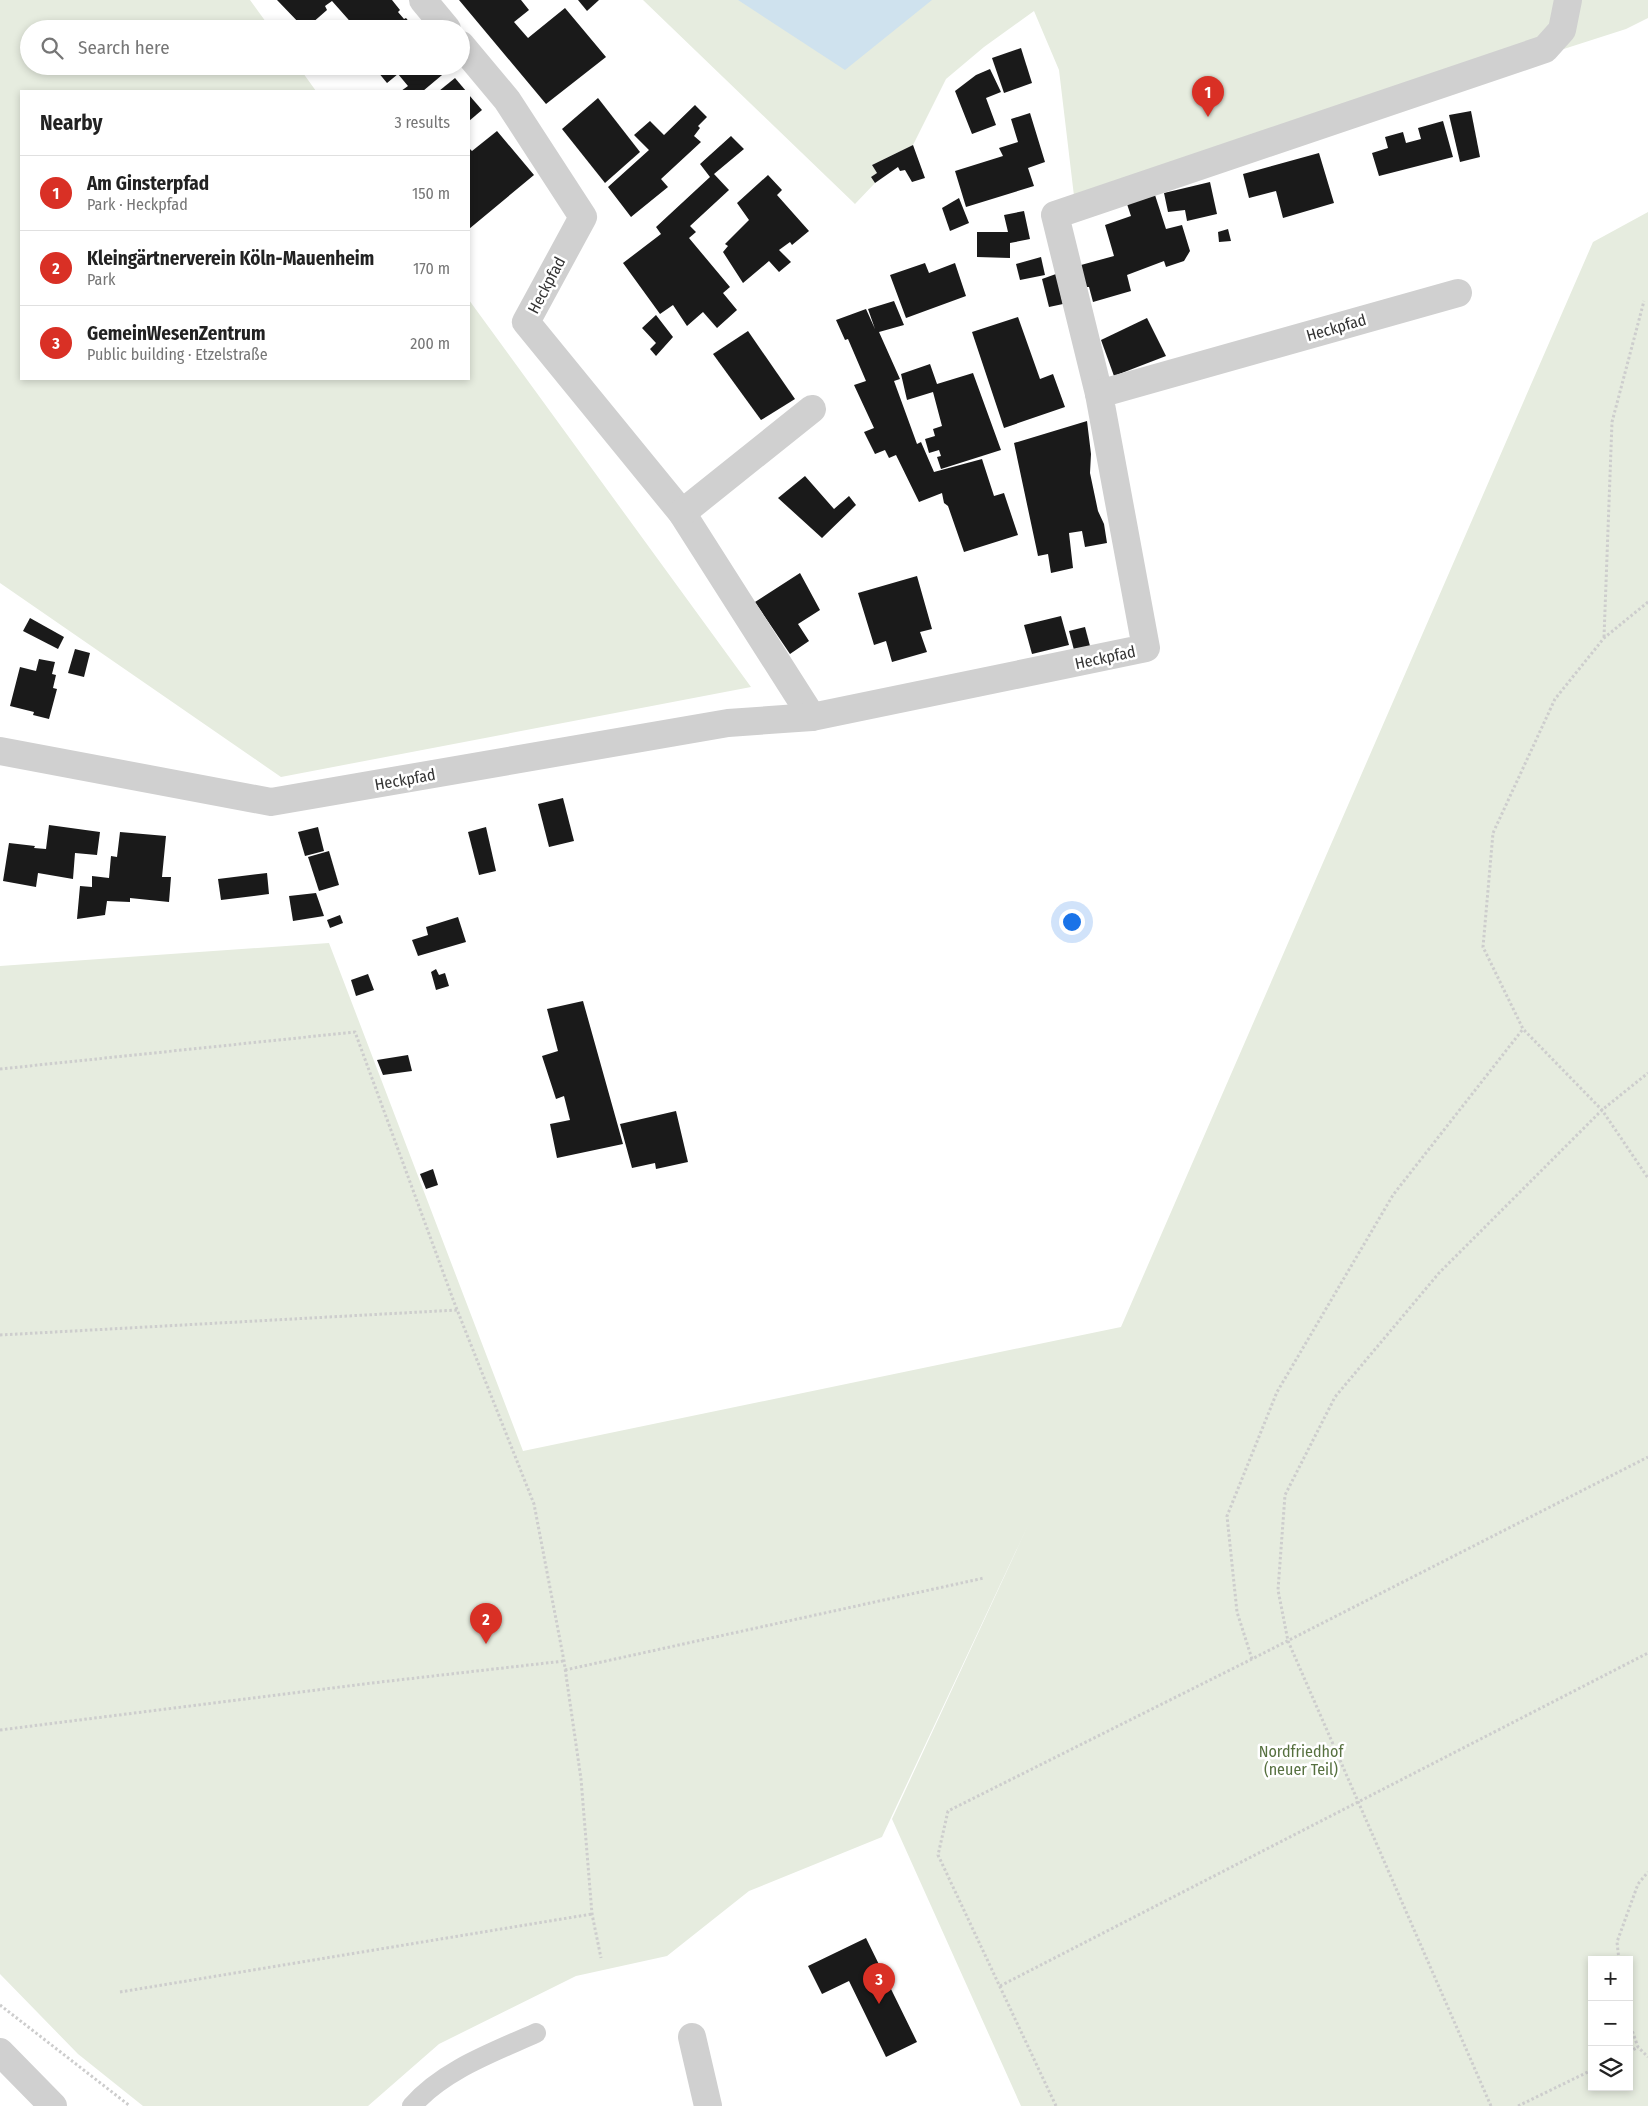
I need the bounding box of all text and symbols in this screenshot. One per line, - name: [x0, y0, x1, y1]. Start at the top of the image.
- search box: [20, 20, 470, 75]
- icon: search: [38, 34, 66, 62]
- text: Search here: [78, 36, 170, 59]
- pin: 1: [1192, 76, 1224, 117]
- text: Nearby: [40, 110, 102, 136]
- text: 3 results: [394, 113, 450, 132]
- text: Am Ginsterpfad: [87, 172, 209, 195]
- text: 1: [53, 184, 59, 203]
- text: 150 m: [412, 184, 450, 203]
- text: Park · Heckpfad: [87, 195, 188, 214]
- text: Kleingärtnerverein Köln-Mauenheim: [87, 247, 374, 270]
- street label: Heckpfad: [524, 254, 569, 317]
- text: 2: [52, 259, 60, 278]
- text: 170 m: [413, 259, 450, 278]
- text: Park: [87, 270, 115, 289]
- street label: Heckpfad: [1304, 310, 1368, 345]
- text: GemeinWesenZentrum: [87, 322, 265, 345]
- text: 3: [52, 334, 60, 353]
- text: 200 m: [410, 334, 450, 353]
- text: Public building · Etzelstraße: [87, 345, 268, 364]
- street label: Heckpfad: [1073, 642, 1137, 673]
- street label: Heckpfad: [373, 765, 437, 794]
- your location: [1059, 909, 1085, 935]
- pin: 2: [470, 1603, 502, 1644]
- park label: Nordfriedhof (neuer Teil): [1259, 1742, 1344, 1779]
- map controls: [1588, 1956, 1633, 2091]
- button: +: [1588, 1956, 1633, 2001]
- pin: 3: [863, 1963, 895, 2004]
- button: −: [1588, 2001, 1633, 2046]
- button: layers: [1588, 2046, 1633, 2091]

